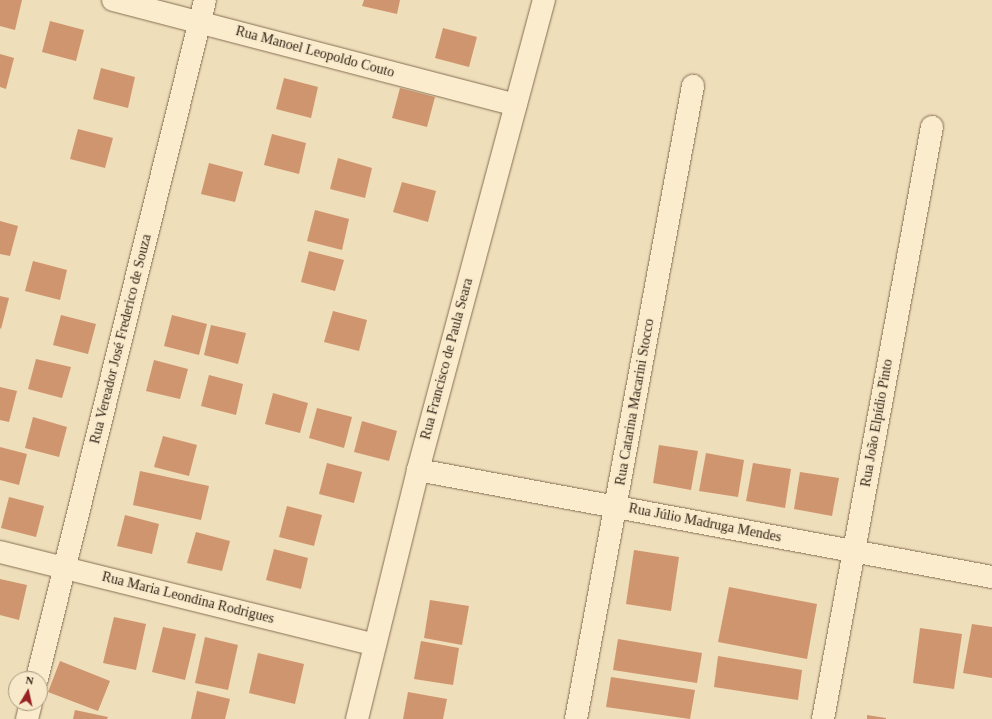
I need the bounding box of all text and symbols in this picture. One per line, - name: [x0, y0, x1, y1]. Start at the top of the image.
- street label: Rua Manoel Leopoldo Couto: [234, 23, 396, 81]
- street label: Rua Vereador José Frederico de Souza: [87, 232, 155, 446]
- street label: Rua Francisco de Paula Seara: [417, 276, 477, 442]
- street label: Rua Catarina Macarini Stocco: [612, 317, 658, 487]
- street label: Rua João Elpídio Pinto: [857, 358, 897, 488]
- street label: Rua Júlio Madruga Mendes: [627, 500, 783, 546]
- street label: Rua Maria Leondina Rodrigues: [100, 568, 276, 628]
- north arrow: [8, 671, 48, 711]
- text: N: [25, 674, 35, 687]

